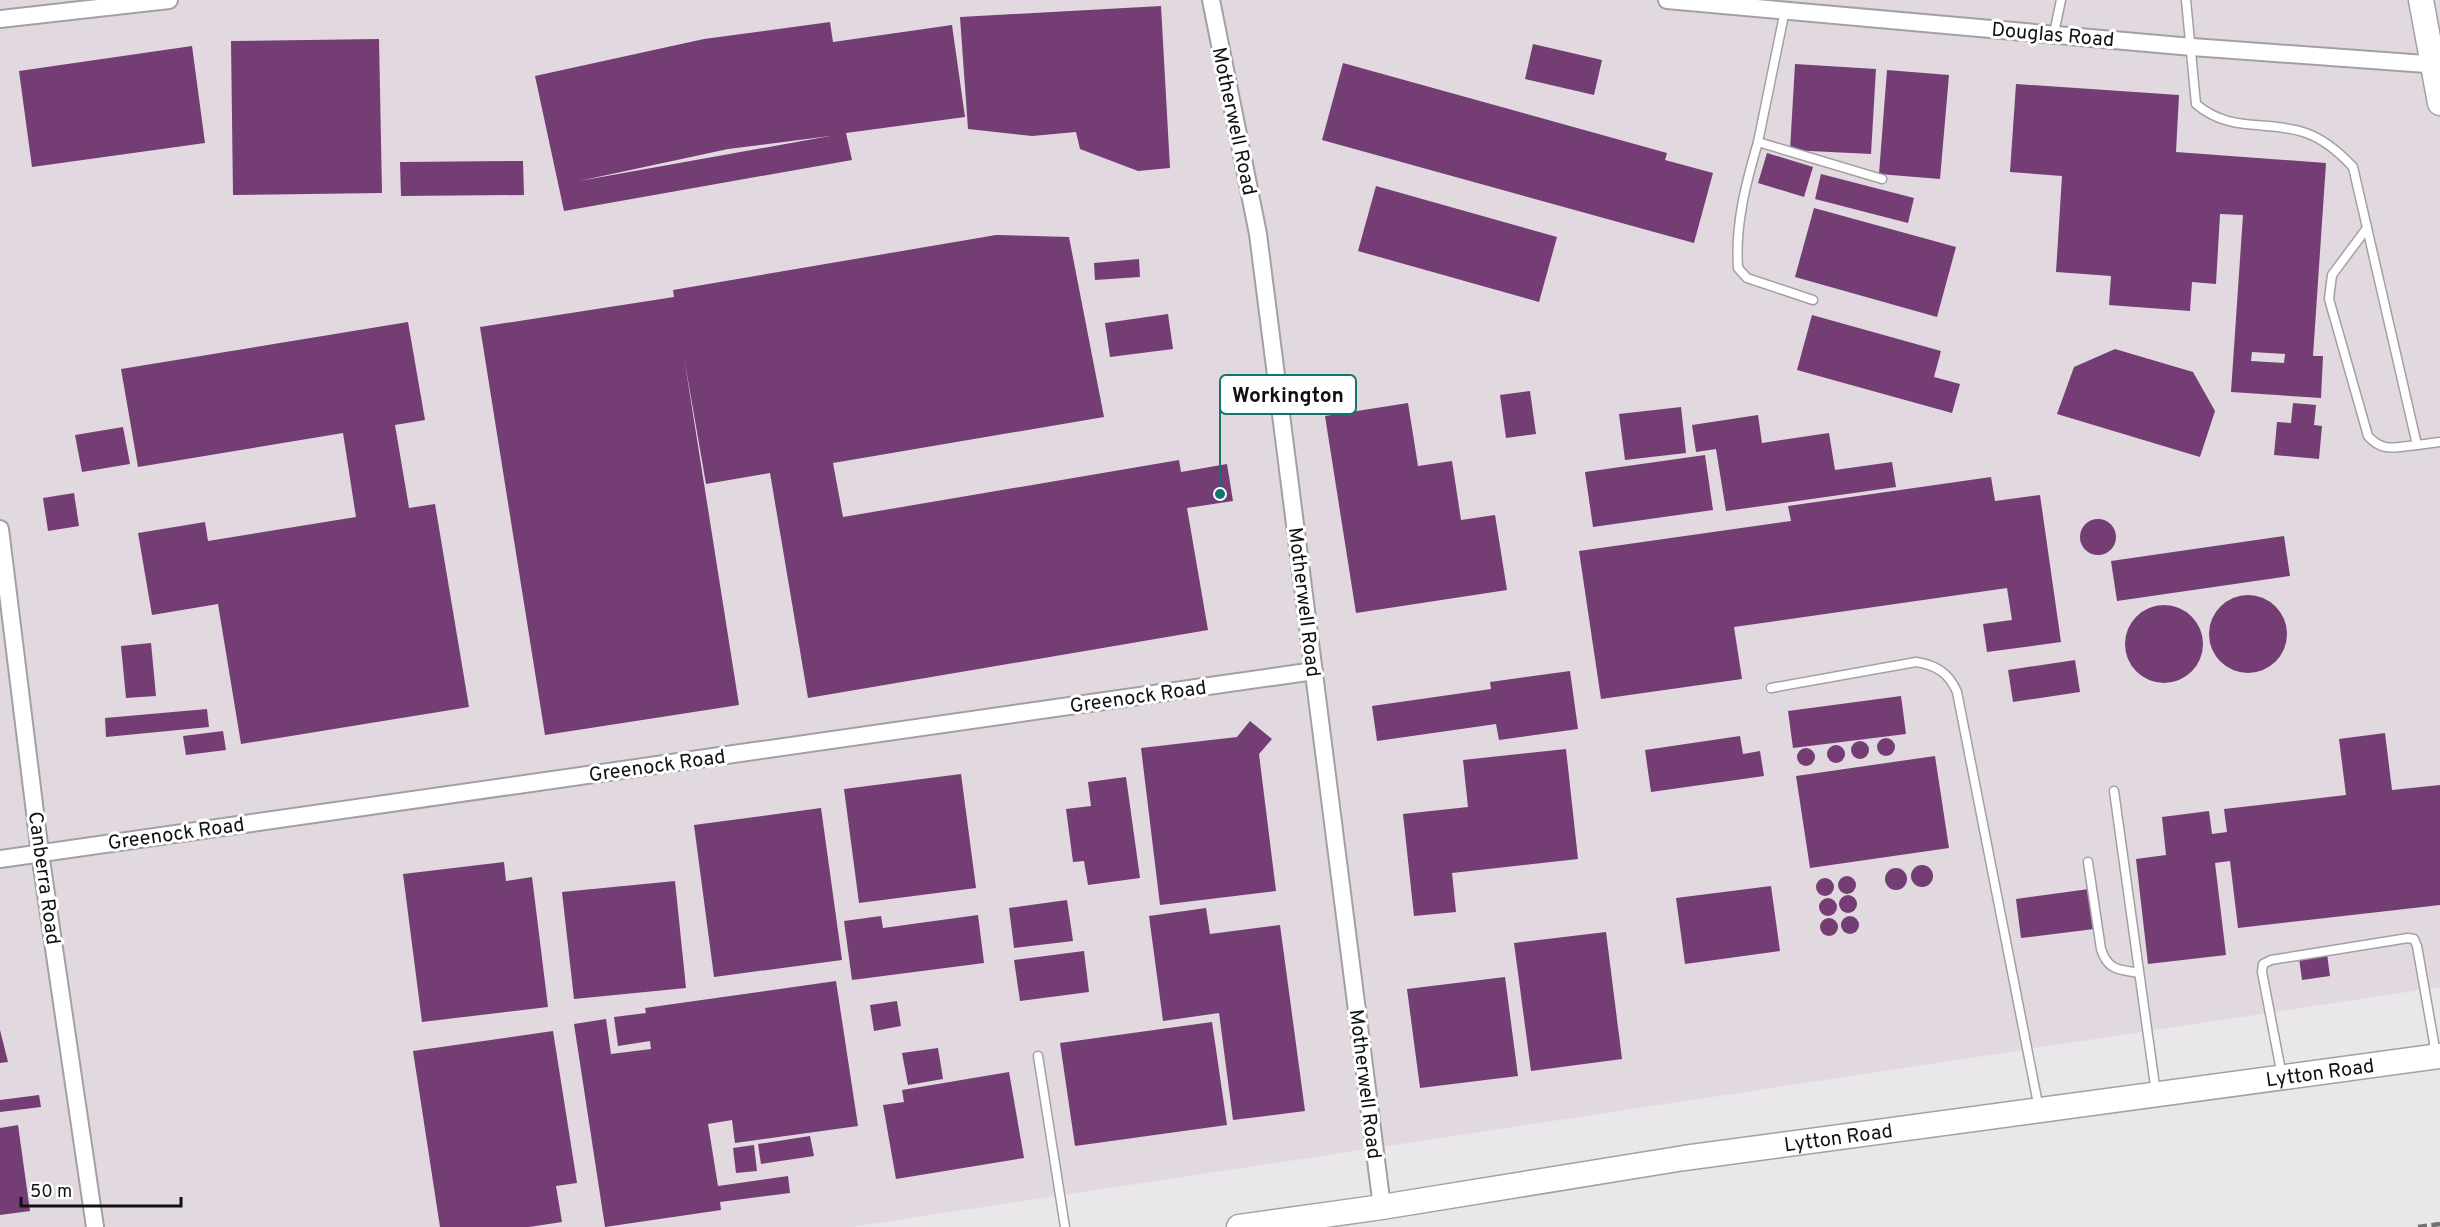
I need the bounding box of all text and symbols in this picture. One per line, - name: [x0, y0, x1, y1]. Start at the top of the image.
- street label: Douglas Road: [1990, 18, 2115, 54]
- street label: Motherwell Road: [1205, 45, 1261, 198]
- callout: Workington: [1220, 375, 1356, 414]
- text: Workington: [1232, 383, 1344, 410]
- street label: Motherwell Road: [1281, 526, 1325, 679]
- street label: Greenock Road: [1068, 676, 1208, 720]
- street label: Greenock Road: [587, 745, 727, 789]
- street label: Canberra Road: [21, 810, 65, 946]
- street label: Greenock Road: [106, 813, 246, 857]
- street label: Motherwell Road: [1342, 1008, 1386, 1161]
- street label: Lytton Road: [2264, 1054, 2376, 1094]
- street label: Lytton Road: [1783, 1119, 1894, 1159]
- scale bar: [21, 1170, 182, 1208]
- text: 50 m: [30, 1181, 72, 1204]

